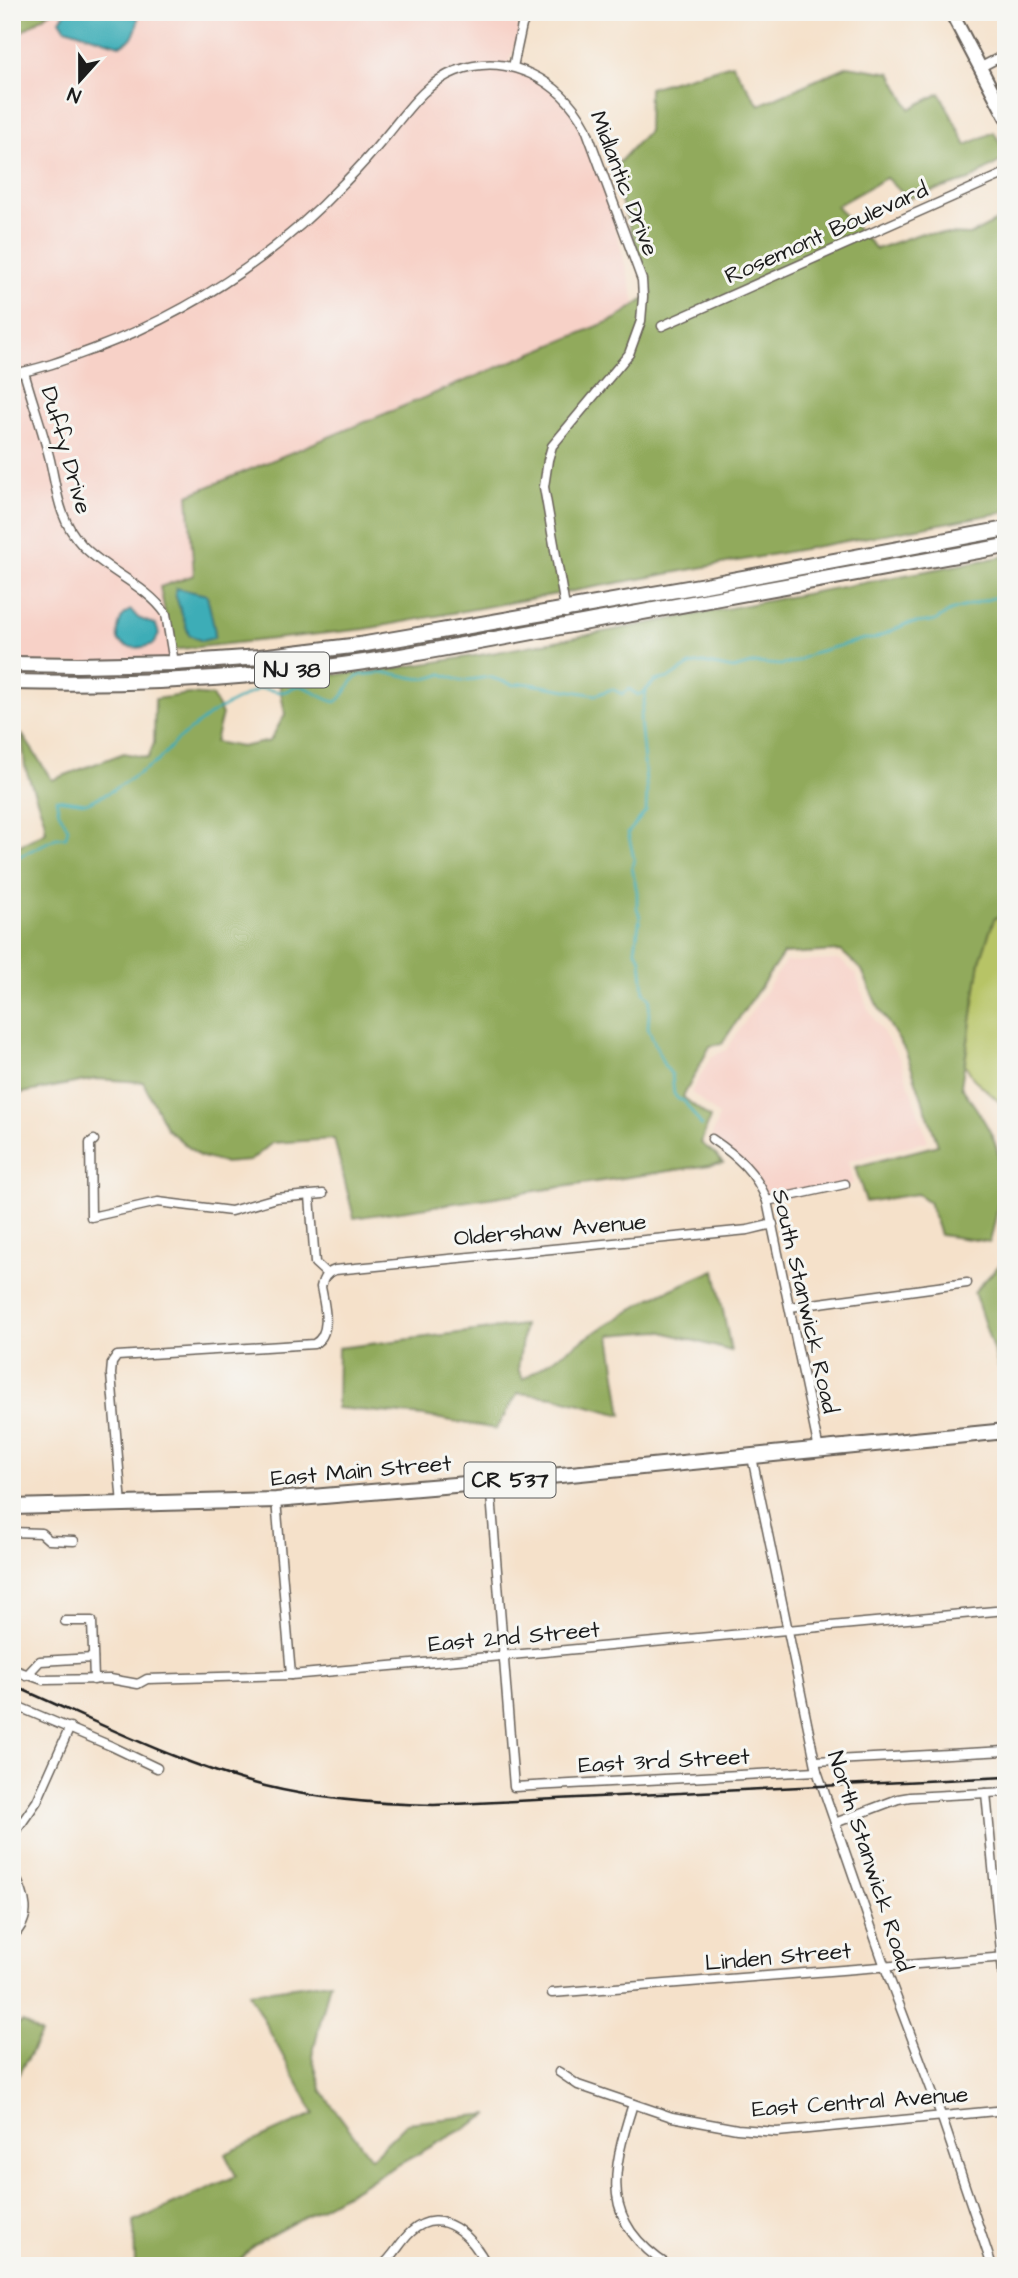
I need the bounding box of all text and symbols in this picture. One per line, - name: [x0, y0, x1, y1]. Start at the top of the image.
- north arrow: [46, 46, 116, 116]
- text: N: [64, 80, 85, 109]
- street label: Midlantic Drive: [582, 106, 666, 261]
- street label: Rosemont Boulevard: [720, 174, 933, 292]
- street label: Duffy Drive: [32, 383, 100, 518]
- road number: NJ 38: [255, 652, 329, 688]
- street label: South Stanwick Road: [764, 1186, 846, 1417]
- street label: Oldershaw Avenue: [452, 1206, 648, 1254]
- street label: East Main Street: [269, 1447, 453, 1495]
- road number: CR 537: [464, 1462, 556, 1498]
- street label: East 2nd Street: [427, 1614, 602, 1660]
- street label: East 3rd Street: [577, 1740, 751, 1781]
- street label: North Stanwick Road: [819, 1747, 921, 1976]
- street label: Linden Street: [704, 1935, 853, 1979]
- street label: East Central Avenue: [751, 2078, 969, 2126]

